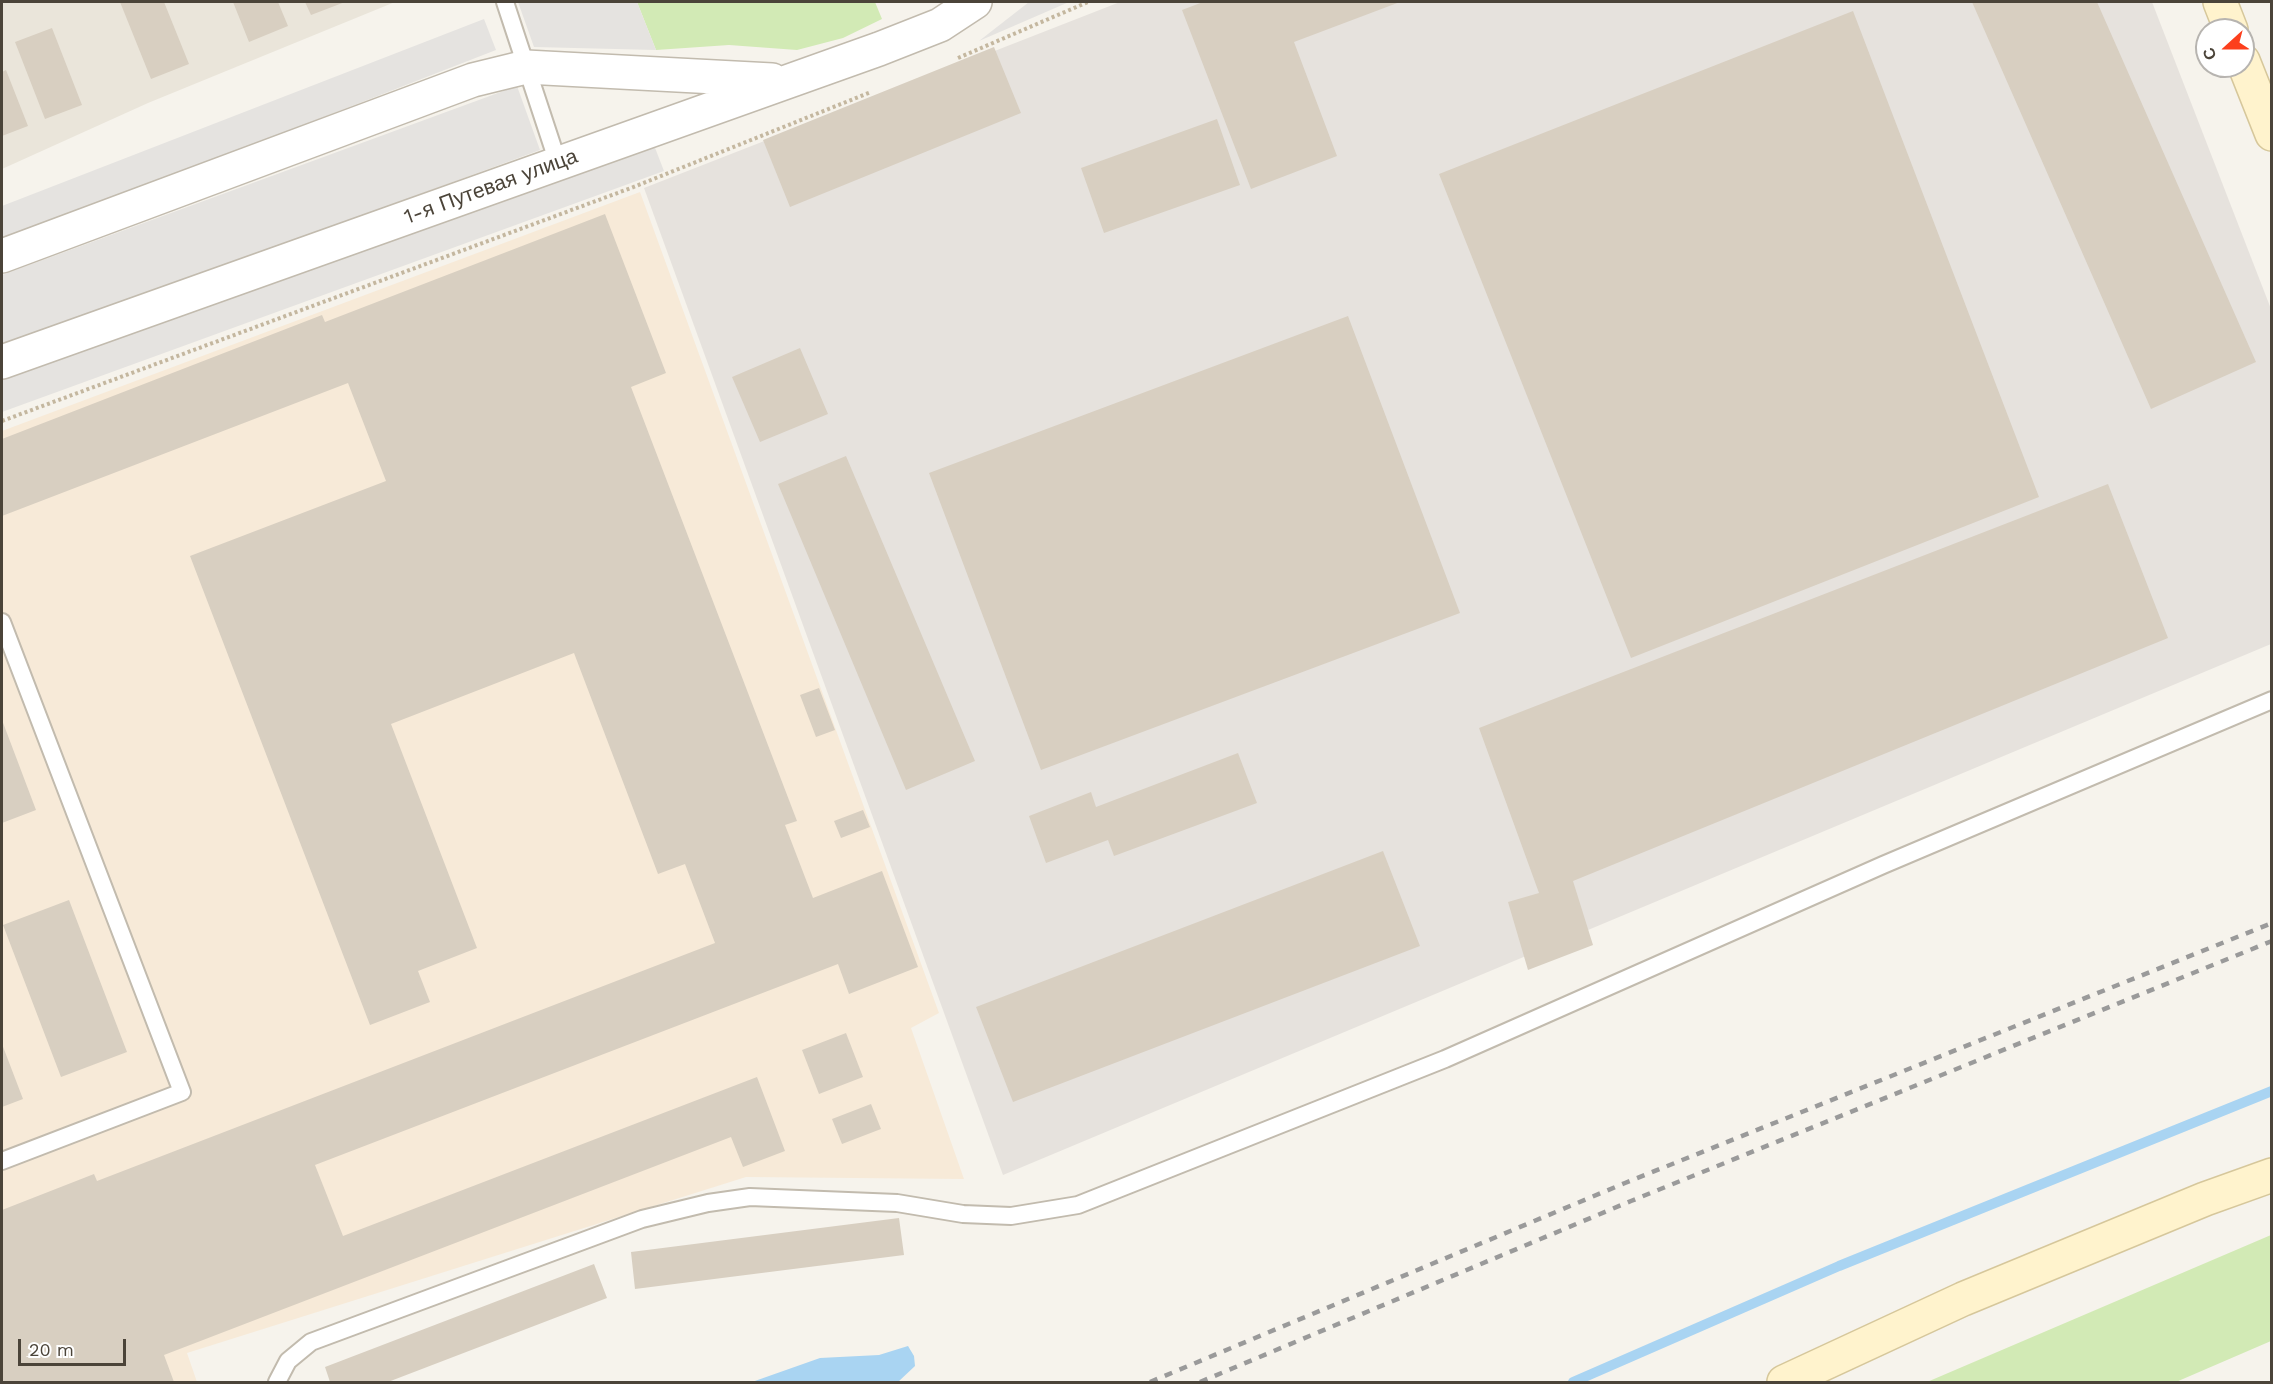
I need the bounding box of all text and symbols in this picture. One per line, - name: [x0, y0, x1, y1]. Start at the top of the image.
- north arrow: [2195, 18, 2255, 78]
- text: С: [2199, 45, 2221, 63]
- street label: 1-я Путевая улица: [401, 144, 581, 230]
- scale bar: [21, 1327, 129, 1365]
- text: 20 m: [29, 1339, 74, 1360]

